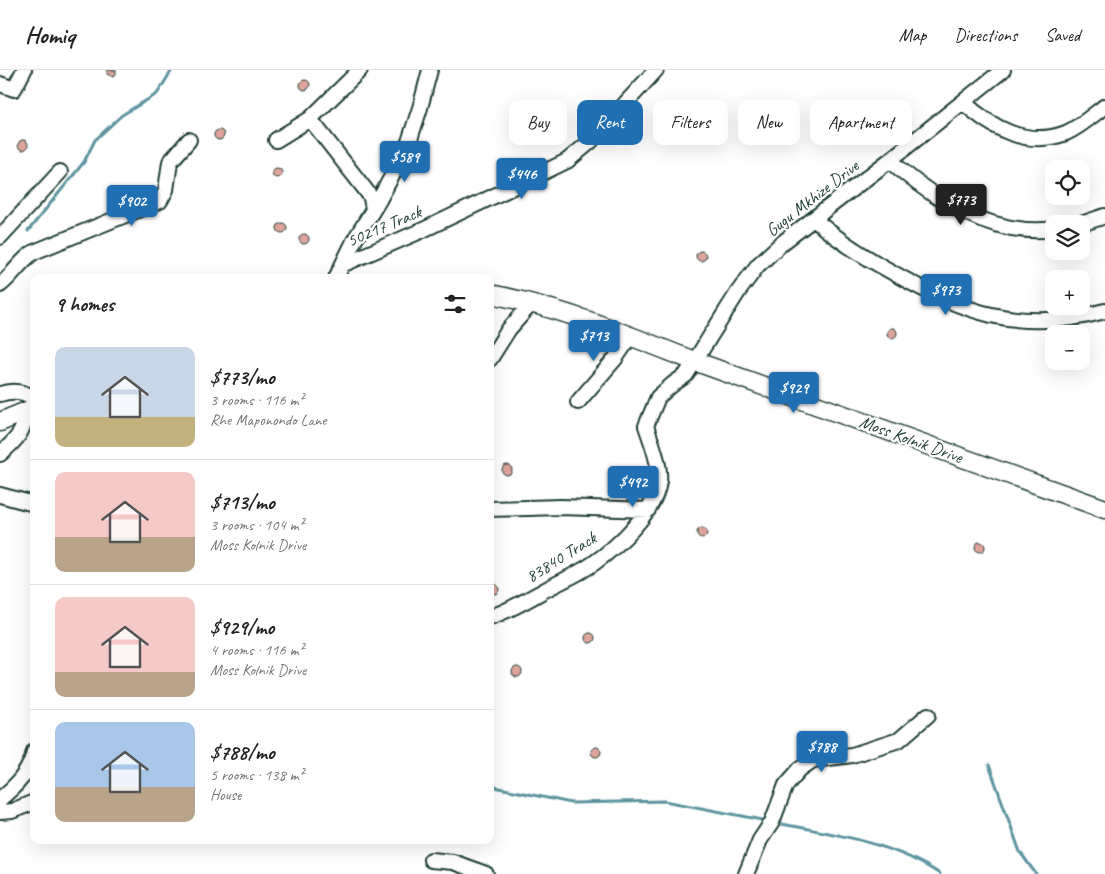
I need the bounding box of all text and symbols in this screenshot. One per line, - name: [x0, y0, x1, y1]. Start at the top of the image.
- text: Homiq: [25, 20, 75, 50]
- text: Map: [899, 24, 926, 46]
- text: Directions: [954, 24, 1017, 46]
- text: Saved: [1045, 24, 1080, 46]
- chip: Buy: [509, 100, 567, 145]
- chip: Rent: [577, 100, 643, 145]
- chip: Filters: [653, 100, 728, 145]
- chip: New: [738, 100, 800, 145]
- chip: Apartment: [810, 100, 912, 145]
- pin: $589: [375, 140, 435, 183]
- text: $589: [391, 147, 419, 167]
- street label: Gugu Mkhize Drive: [761, 154, 864, 241]
- pin: $446: [492, 158, 552, 200]
- map controls: [1045, 160, 1090, 370]
- button: locate: [1045, 160, 1090, 205]
- text: $446: [507, 164, 537, 184]
- pin: $902: [102, 184, 162, 227]
- pin: $773: [931, 184, 991, 226]
- text: $773: [947, 190, 975, 210]
- text: $902: [118, 191, 146, 211]
- street label: 50217 Track: [343, 200, 426, 252]
- button: layers: [1045, 215, 1090, 260]
- button: +: [1045, 270, 1090, 315]
- pin: $973: [916, 274, 976, 316]
- text: $973: [932, 280, 960, 300]
- icon: filters: [441, 290, 469, 318]
- text: 9 homes: [55, 291, 114, 317]
- pin: $713: [564, 320, 624, 362]
- button: −: [1045, 325, 1090, 370]
- text: $713: [580, 326, 608, 346]
- text: $773/mo: [210, 364, 275, 390]
- icon: home: [95, 367, 155, 427]
- pin: $929: [764, 372, 824, 414]
- text: $929: [780, 378, 808, 398]
- text: 3 rooms · 116 m²: [210, 390, 304, 410]
- text: Rhe Maponondo Lane: [210, 410, 326, 430]
- street label: Moss Kolnik Drive: [856, 410, 967, 468]
- pin: $492: [603, 466, 663, 508]
- text: $492: [619, 472, 647, 492]
- text: $713/mo: [210, 489, 275, 515]
- icon: home: [95, 492, 155, 552]
- text: 3 rooms · 104 m²: [210, 515, 304, 535]
- street label: 83840 Track: [522, 526, 601, 587]
- text: Moss Kolnik Drive: [210, 535, 306, 555]
- text: $929/mo: [210, 614, 274, 640]
- icon: home: [95, 617, 155, 677]
- text: 4 rooms · 116 m²: [210, 640, 304, 660]
- text: Moss Kolnik Drive: [210, 660, 306, 680]
- pin: $788: [792, 730, 852, 773]
- text: $788: [808, 737, 836, 757]
- text: $788/mo: [210, 739, 275, 765]
- icon: home: [95, 742, 155, 802]
- text: 5 rooms · 138 m²: [210, 765, 304, 785]
- text: House: [210, 785, 241, 805]

